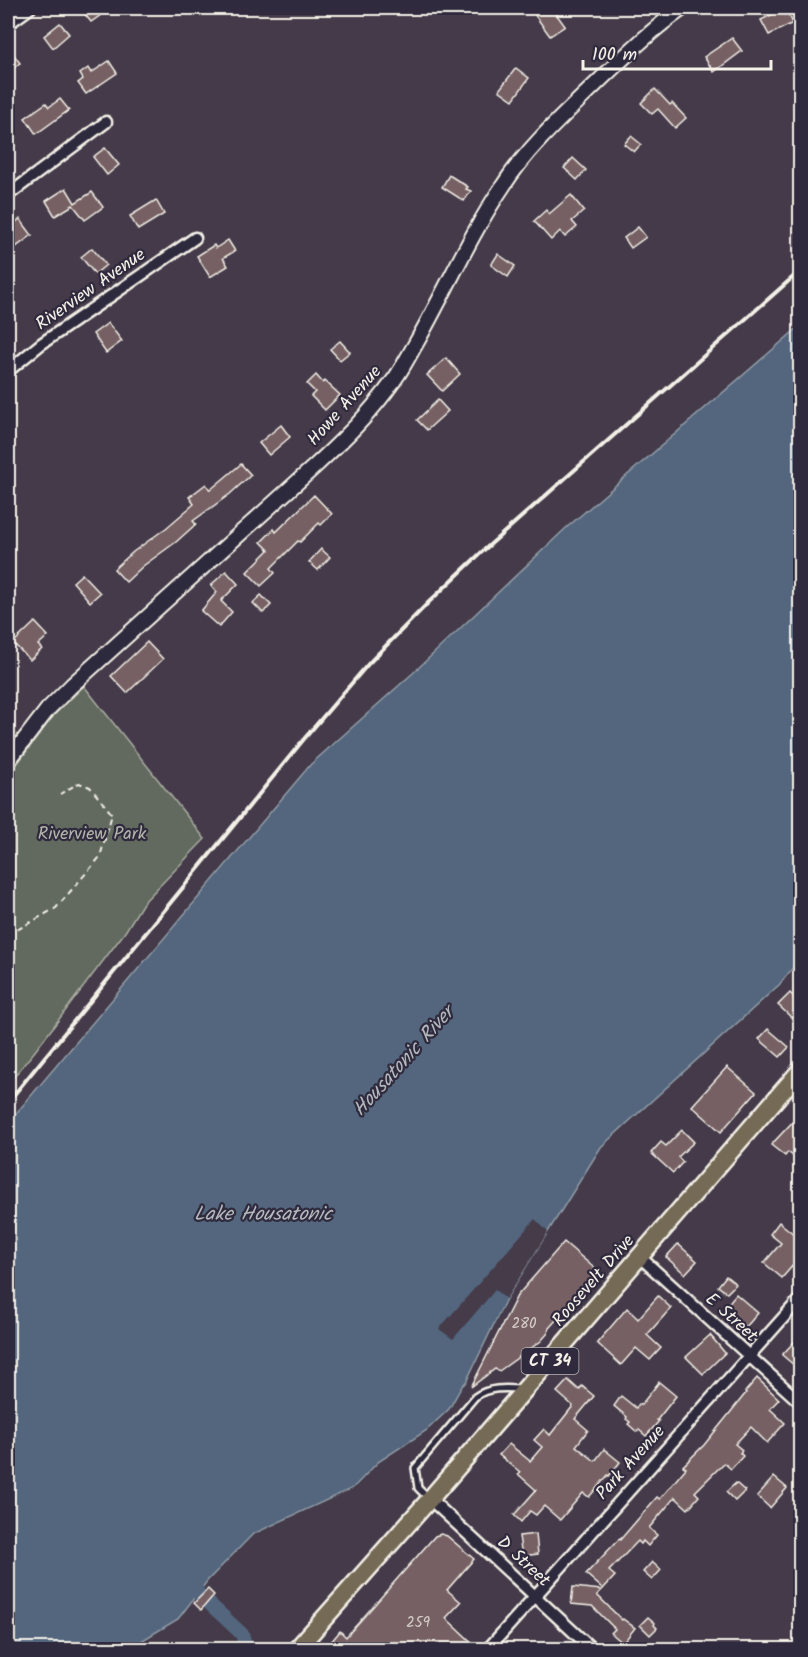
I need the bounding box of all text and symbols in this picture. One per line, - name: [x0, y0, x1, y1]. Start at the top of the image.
- scale bar: [583, 33, 770, 71]
- text: 100 m: [592, 41, 637, 70]
- street label: Riverview Avenue: [30, 241, 152, 339]
- street label: Howe Avenue: [301, 359, 389, 453]
- park label: Riverview Park: [38, 820, 147, 849]
- water label: Housatonic River: [345, 996, 466, 1125]
- water label: Lake Housatonic: [194, 1199, 334, 1231]
- street label: Roosevelt Drive: [546, 1228, 642, 1334]
- street label: E Street: [698, 1286, 765, 1351]
- house number: 280: [511, 1312, 537, 1336]
- road number: CT 34: [522, 1348, 578, 1374]
- street label: Park Avenue: [589, 1419, 673, 1507]
- street label: D Street: [490, 1529, 557, 1595]
- house number: 259: [406, 1611, 431, 1635]

